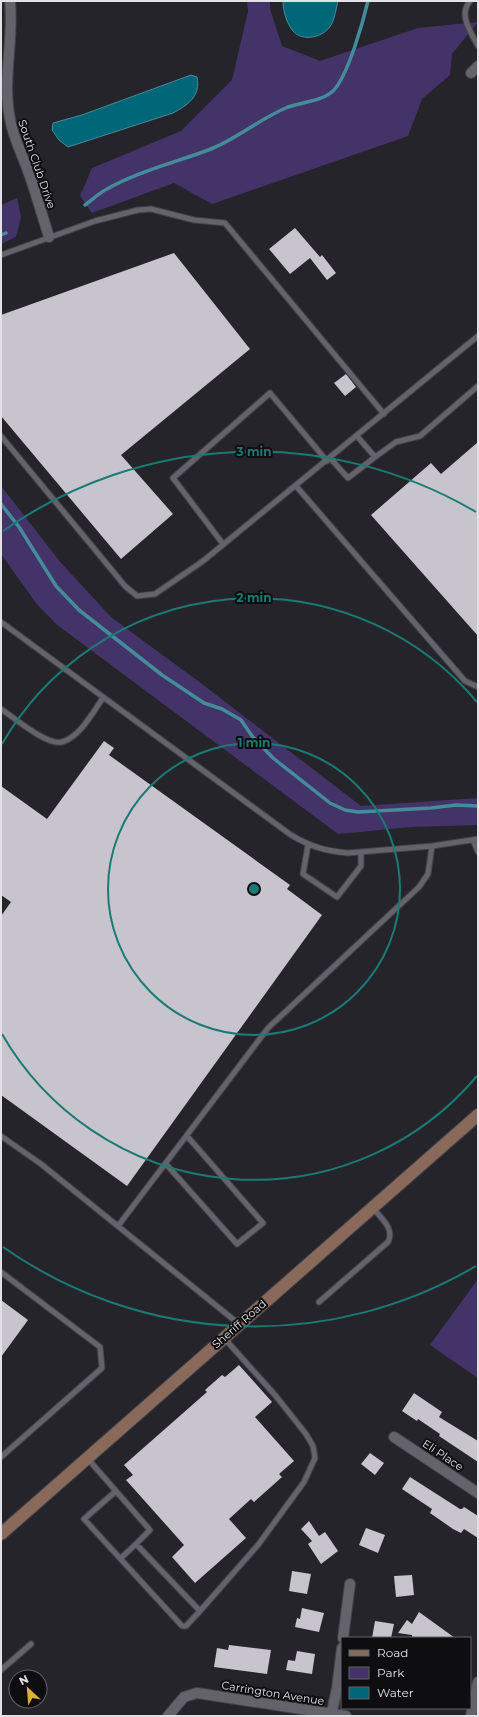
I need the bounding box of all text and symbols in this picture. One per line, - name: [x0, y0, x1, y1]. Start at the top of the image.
- street label: South Club Drive: [15, 118, 59, 211]
- text: 3 min: [236, 444, 272, 459]
- text: 2 min: [237, 590, 271, 605]
- text: 1 min: [238, 735, 270, 750]
- centre of rings: [247, 882, 261, 896]
- street label: Sheriff Road: [209, 1297, 269, 1351]
- street label: Eli Place: [420, 1436, 466, 1474]
- legend: [341, 1637, 471, 1709]
- text: Road: [377, 1645, 408, 1660]
- text: Park: [377, 1665, 405, 1680]
- north arrow: [8, 1669, 48, 1709]
- text: N: [17, 1672, 31, 1688]
- street label: Carrington Avenue: [221, 1678, 326, 1708]
- text: Water: [377, 1685, 414, 1700]

